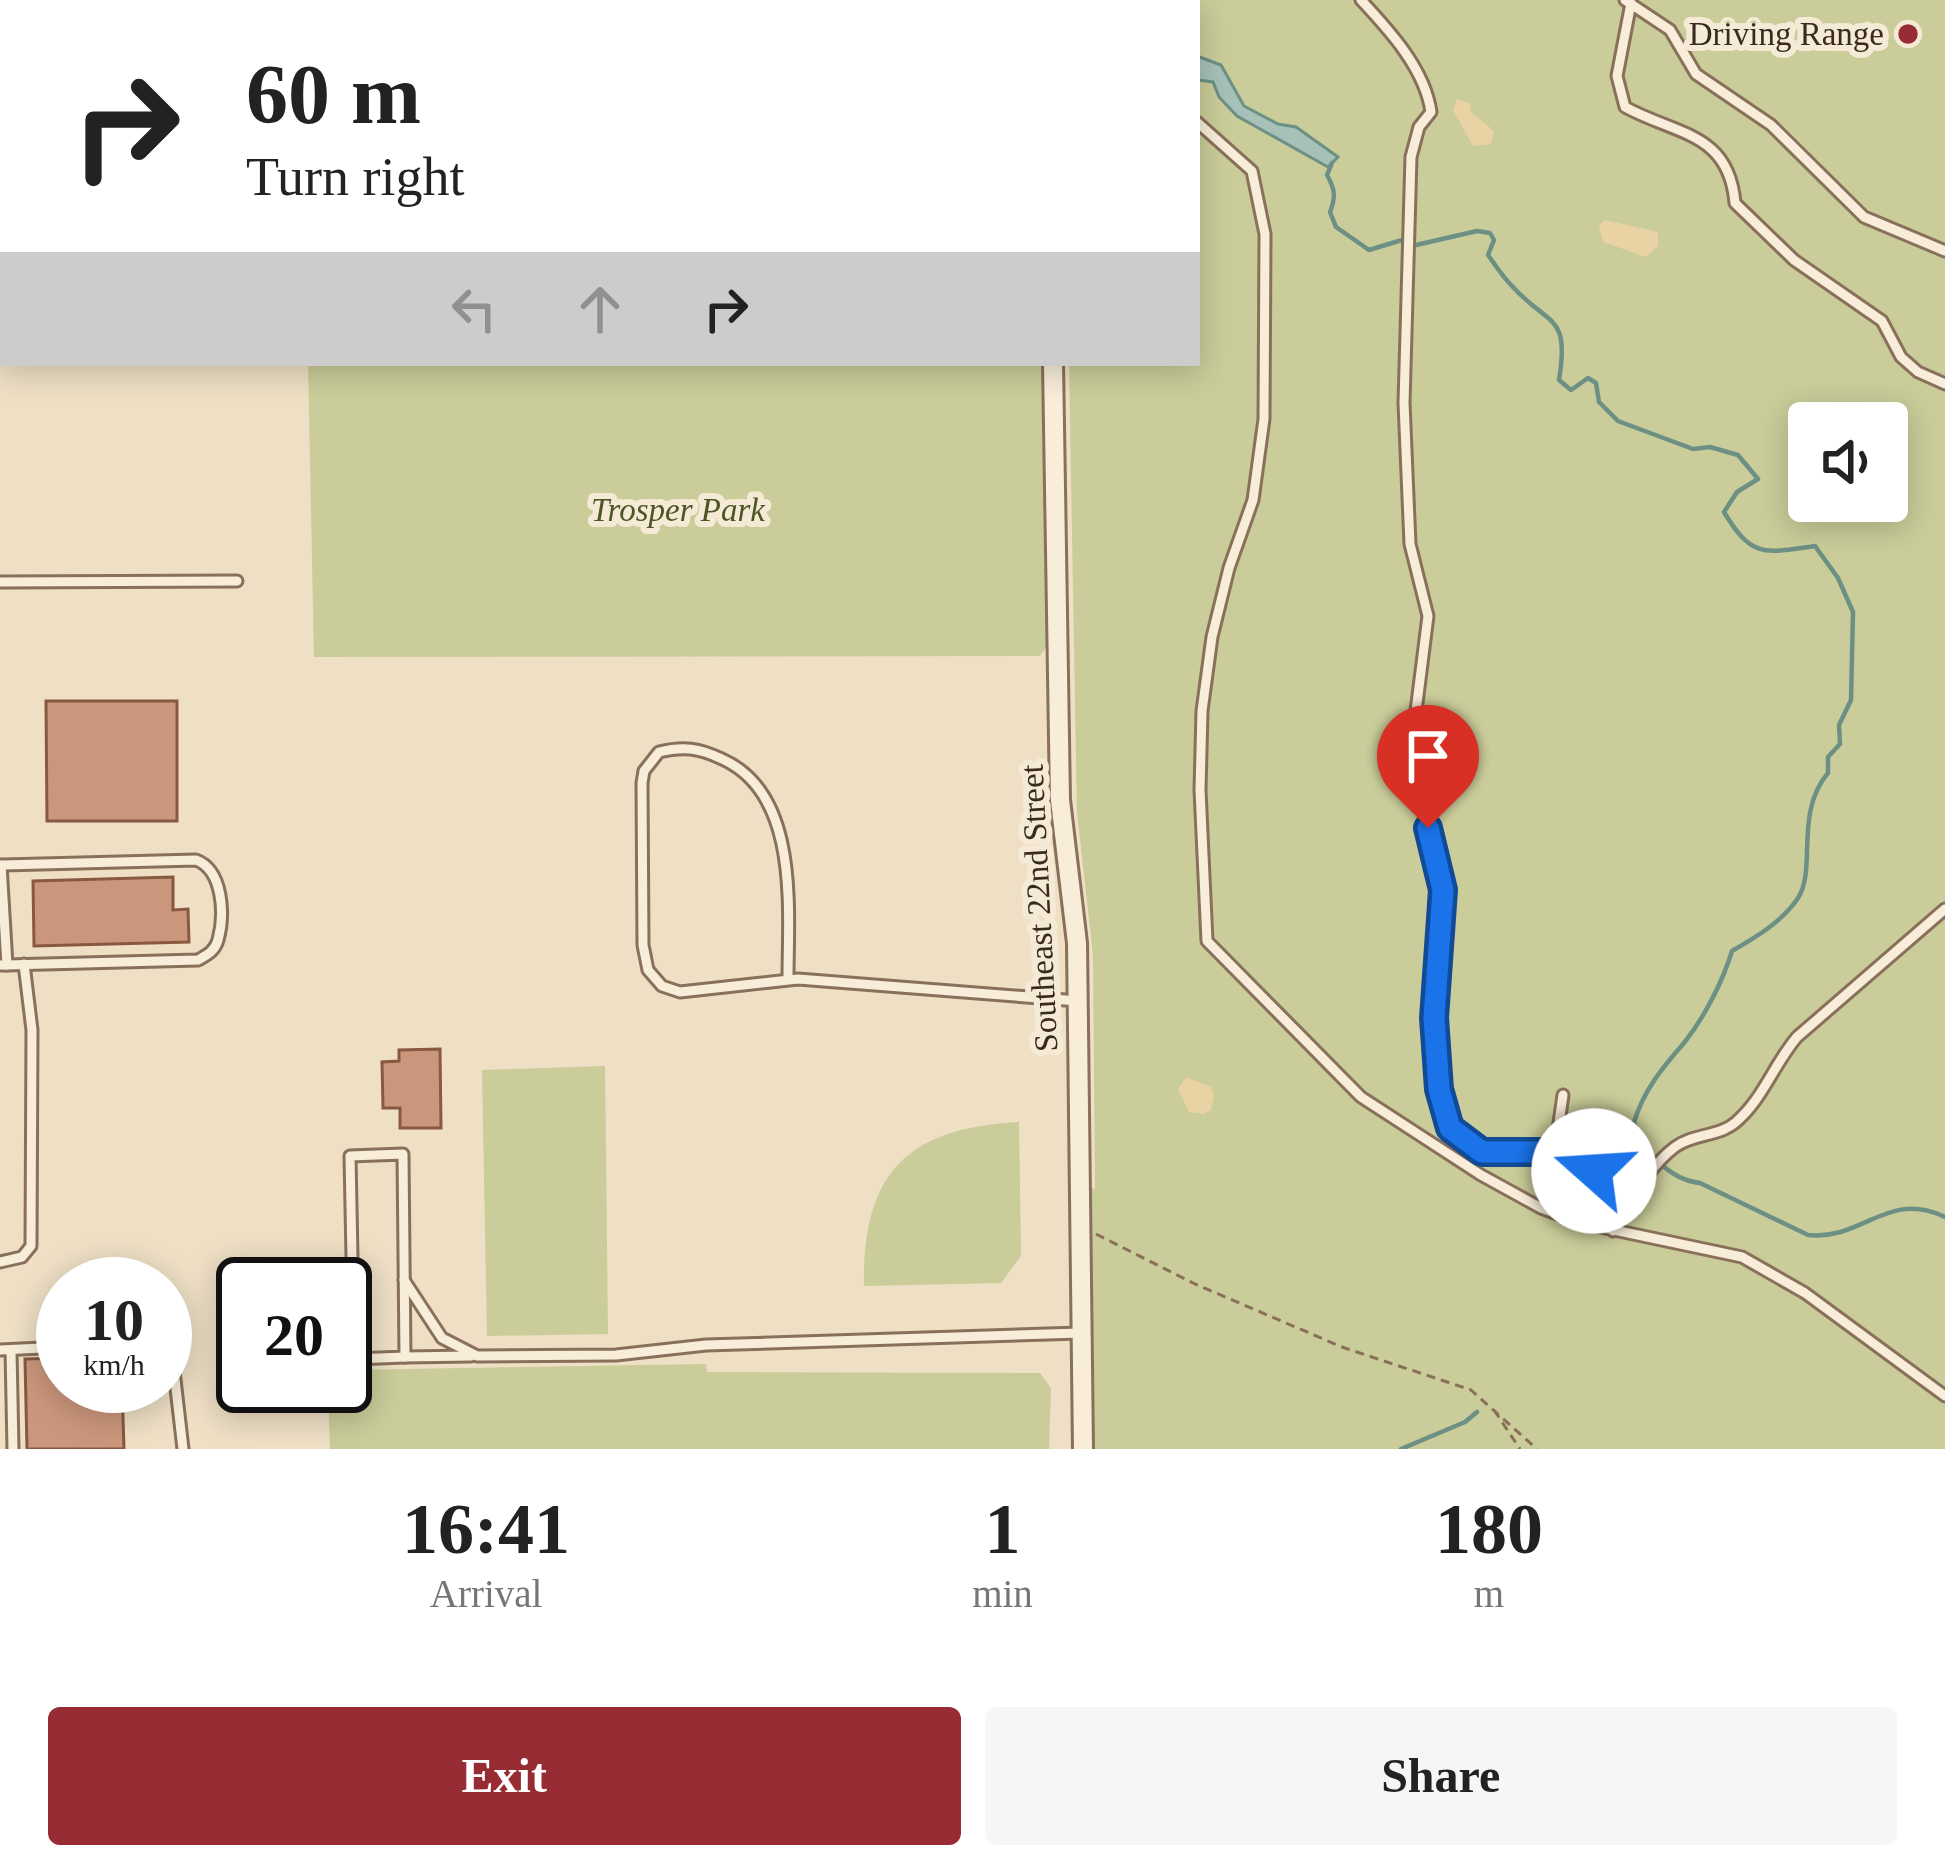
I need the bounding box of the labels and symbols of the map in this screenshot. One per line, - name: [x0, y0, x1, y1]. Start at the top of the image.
- place label: Driving Range: [1689, 16, 1884, 52]
- marker: Driving Range: [1895, 21, 1921, 47]
- park label: Trosper Park: [591, 492, 766, 528]
- pin: [1377, 705, 1479, 828]
- street label: Southeast 22nd Street: [1013, 763, 1065, 1053]
- position arrow: [1531, 1108, 1657, 1234]
- speed limit sign: 20: [216, 1257, 372, 1413]

